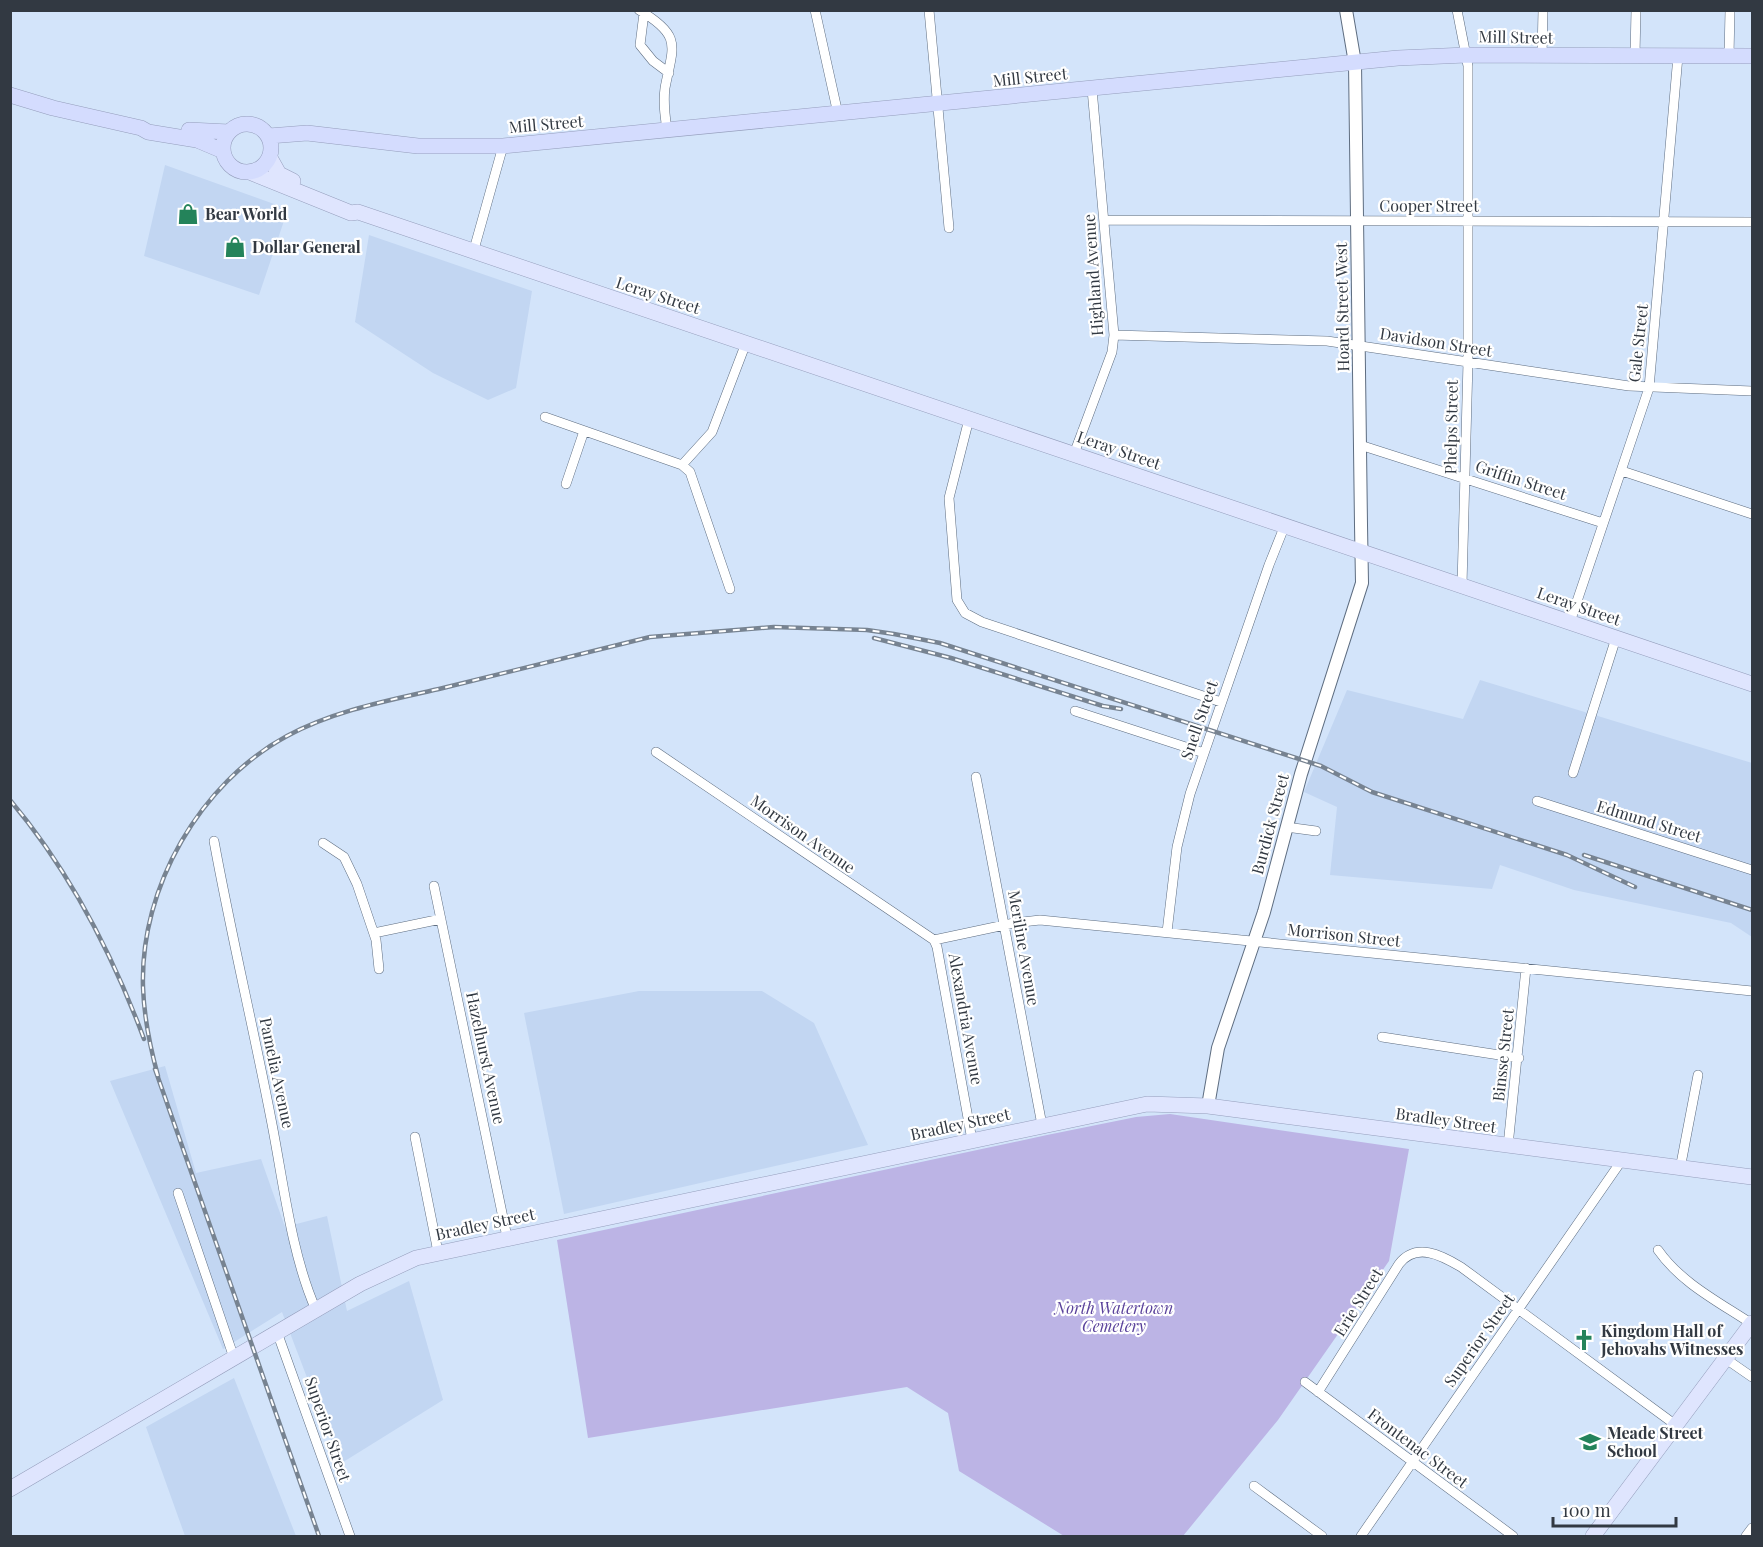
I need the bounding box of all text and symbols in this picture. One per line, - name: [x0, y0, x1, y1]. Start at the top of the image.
- street label: Mill Street: [1478, 25, 1554, 48]
- street label: Mill Street: [992, 62, 1069, 91]
- street label: Mill Street: [508, 110, 584, 137]
- street label: Cooper Street: [1379, 195, 1479, 216]
- shop icon: Bear World: [176, 202, 200, 226]
- place label: Bear World: [205, 203, 288, 224]
- street label: Highland Avenue: [1078, 213, 1107, 337]
- shop icon: Dollar General: [223, 235, 247, 259]
- place label: Dollar General: [252, 236, 361, 257]
- street label: Hoard Street West: [1330, 242, 1353, 372]
- street label: Leray Street: [613, 271, 703, 318]
- street label: Gale Street: [1623, 302, 1652, 383]
- street label: Davidson Street: [1378, 322, 1494, 361]
- street label: Phelps Street: [1439, 379, 1462, 475]
- street label: Leray Street: [1075, 425, 1164, 474]
- street label: Griffin Street: [1473, 455, 1570, 504]
- street label: Leray Street: [1535, 581, 1624, 630]
- street label: Snell Street: [1175, 677, 1222, 762]
- street label: Burdick Street: [1246, 771, 1293, 877]
- street label: Morrison Avenue: [747, 790, 860, 877]
- street label: Edmund Street: [1594, 795, 1704, 846]
- street label: Meriline Avenue: [1004, 889, 1045, 1007]
- street label: Morrison Street: [1286, 918, 1402, 951]
- street label: Alexandria Avenue: [944, 950, 988, 1086]
- street label: Hazelhurst Avenue: [462, 990, 511, 1126]
- street label: Binsse Street: [1487, 1007, 1518, 1103]
- street label: Pamelia Avenue: [255, 1016, 299, 1130]
- street label: Bradley Street: [1394, 1102, 1498, 1137]
- street label: Bradley Street: [908, 1103, 1012, 1144]
- street label: Bradley Street: [433, 1203, 537, 1244]
- street label: Erie Street: [1328, 1263, 1387, 1340]
- street label: Superior Street: [1439, 1289, 1519, 1391]
- park label: North Watertown Cemetery: [1053, 1297, 1173, 1336]
- place label: Kingdom Hall of Jehovahs Witnesses: [1600, 1320, 1743, 1359]
- church icon: Kingdom Hall of Jehovahs Witnesses: [1572, 1328, 1596, 1352]
- street label: Superior Street: [301, 1374, 356, 1484]
- street label: Frontenac Street: [1364, 1403, 1473, 1492]
- place label: Meade Street School: [1607, 1422, 1704, 1461]
- school or university icon: Meade Street School: [1578, 1430, 1602, 1454]
- scale bar: [1553, 1490, 1676, 1528]
- text: 100 m: [1562, 1498, 1611, 1522]

